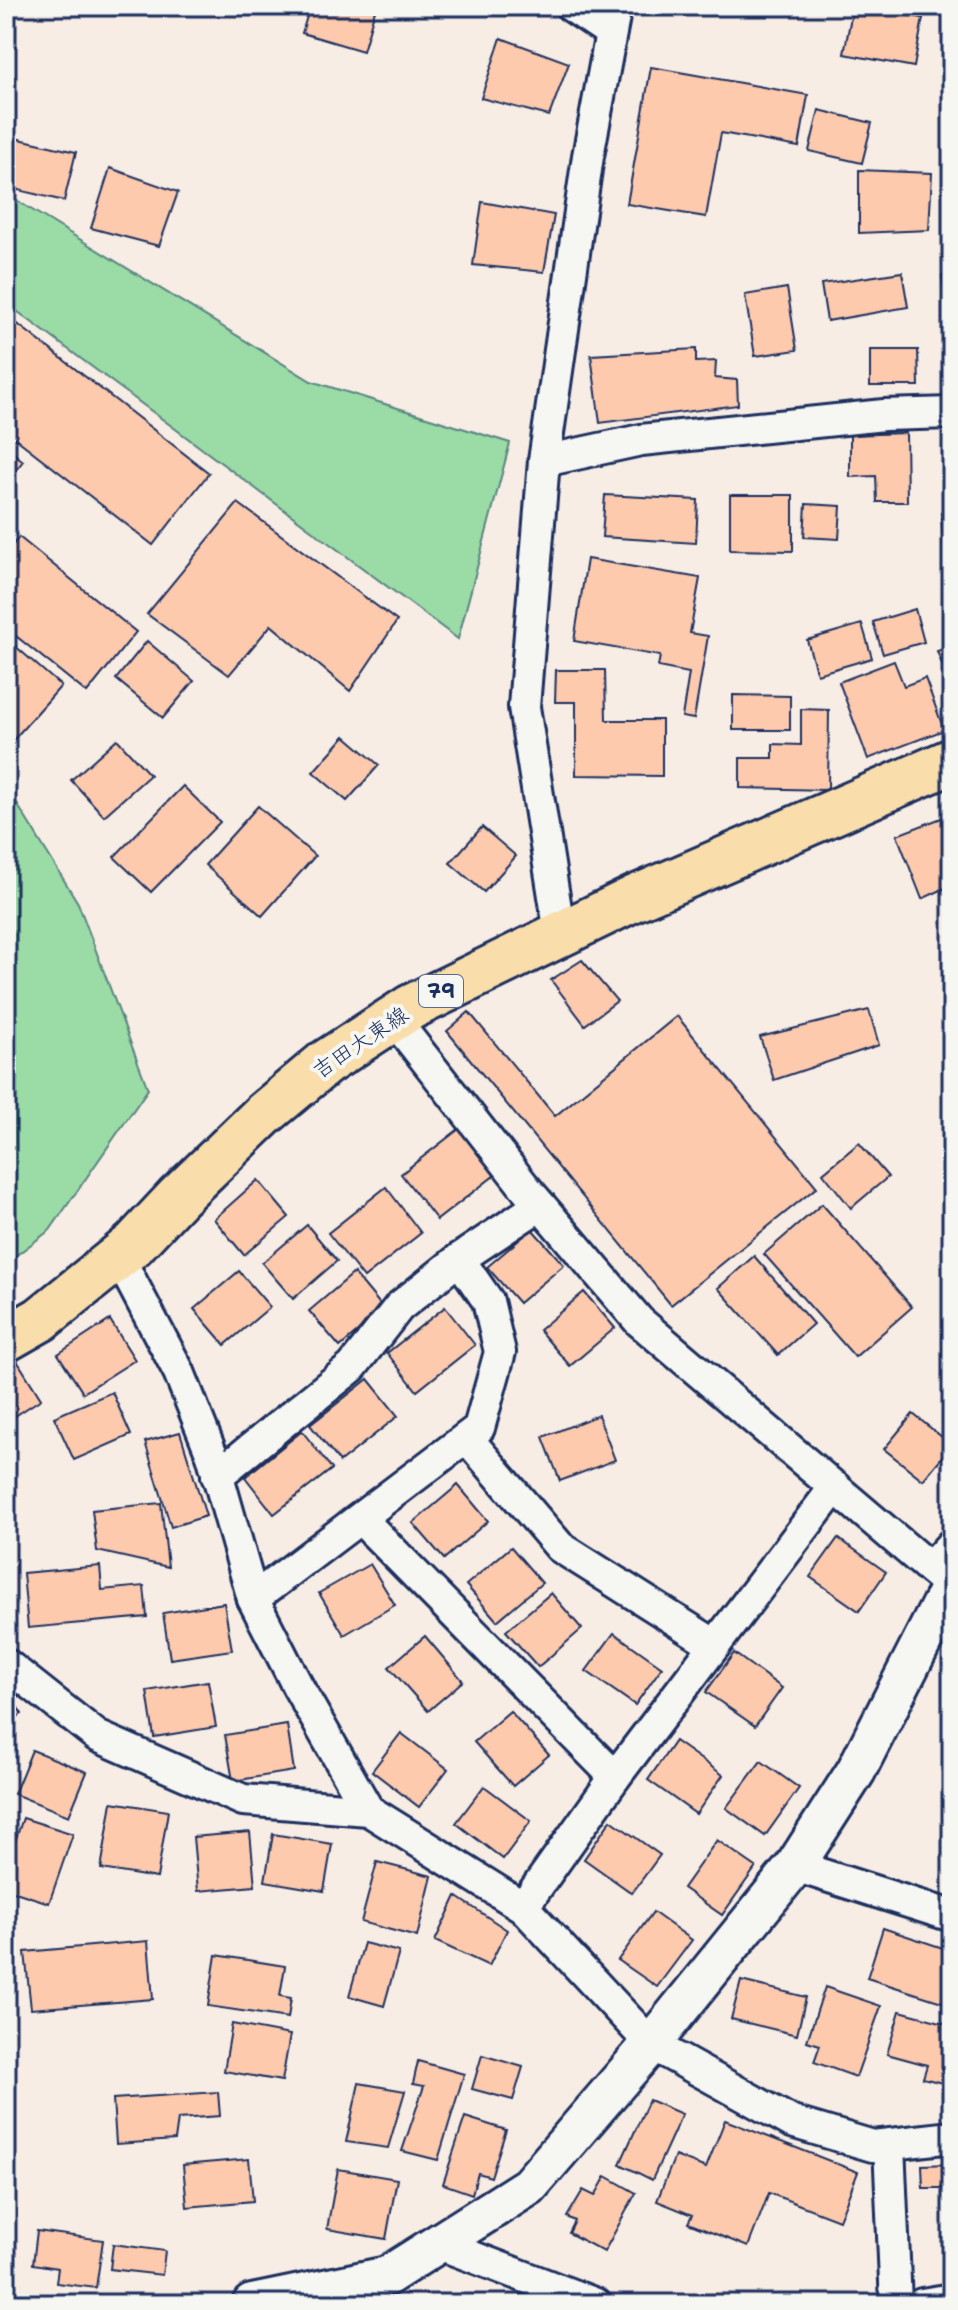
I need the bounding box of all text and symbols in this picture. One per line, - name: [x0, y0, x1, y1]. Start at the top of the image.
- road number: 79: [419, 975, 463, 1007]
- street label: 吉田大東線: [307, 1000, 414, 1085]

